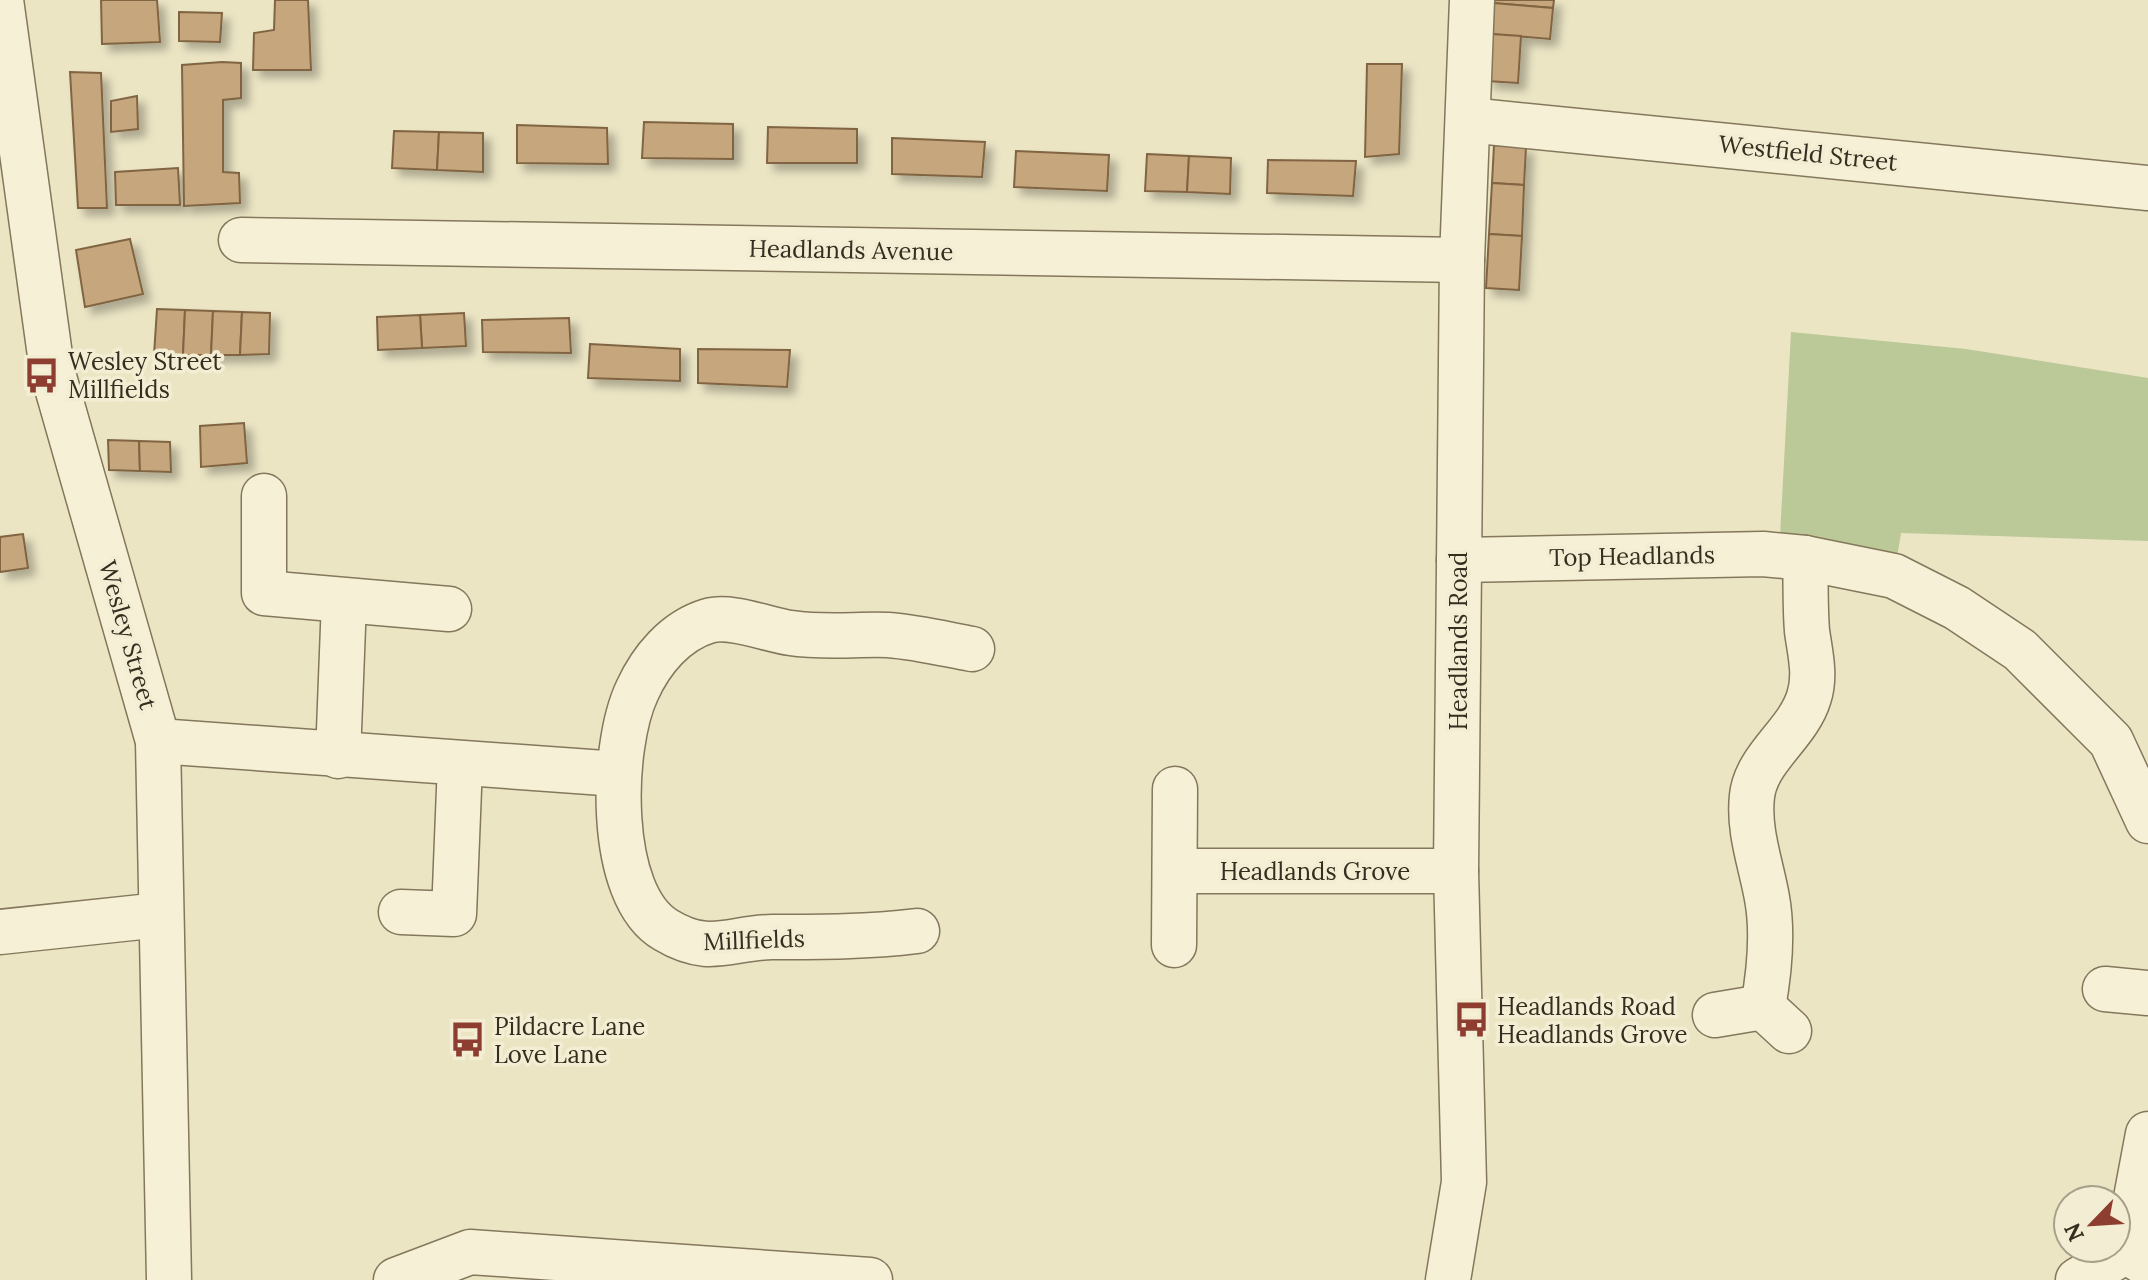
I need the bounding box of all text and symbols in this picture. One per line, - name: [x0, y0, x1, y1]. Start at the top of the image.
- street label: Westfield Street: [1717, 128, 1900, 178]
- street label: Headlands Avenue: [748, 233, 954, 267]
- place label: Wesley Street Millfields: [68, 346, 222, 405]
- bus stop icon: Wesley Street Millfields: [23, 356, 61, 394]
- street label: Top Headlands: [1549, 539, 1715, 573]
- street label: Headlands Road: [1443, 552, 1474, 730]
- street label: Wesley Street: [92, 557, 164, 714]
- street label: Headlands Grove: [1220, 856, 1410, 887]
- street label: Millfields: [703, 923, 805, 957]
- place label: Headlands Road Headlands Grove: [1497, 991, 1688, 1050]
- bus stop icon: Headlands Road Headlands Grove: [1452, 1001, 1490, 1039]
- place label: Pildacre Lane Love Lane: [494, 1011, 645, 1070]
- bus stop icon: Pildacre Lane Love Lane: [449, 1021, 487, 1059]
- north arrow: [2052, 1184, 2132, 1264]
- text: N: [2058, 1219, 2090, 1246]

